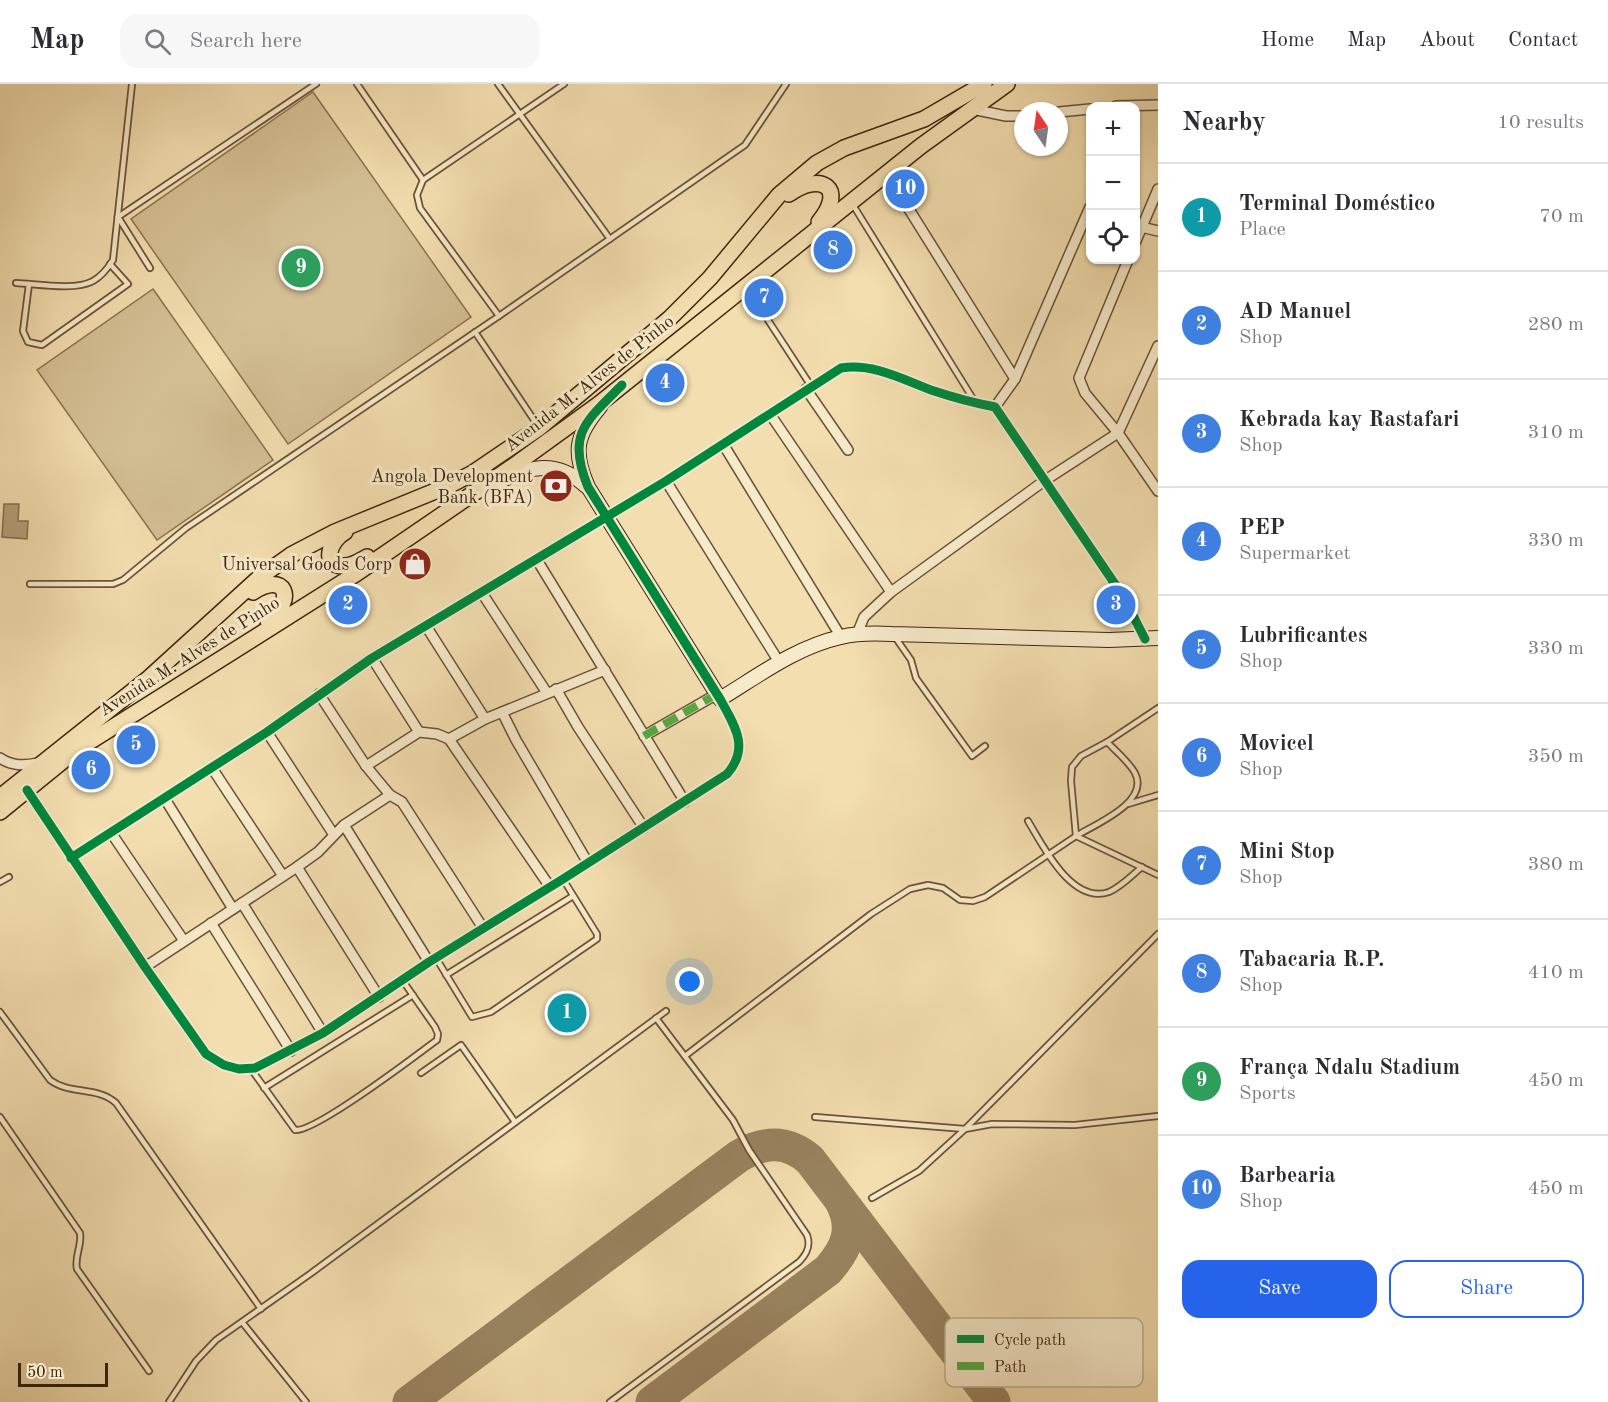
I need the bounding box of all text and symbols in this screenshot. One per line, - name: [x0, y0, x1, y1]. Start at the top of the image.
- search box: [120, 14, 540, 68]
- icon: search: [141, 25, 174, 58]
- text: Map: [30, 27, 84, 55]
- text: Search here: [189, 30, 302, 52]
- text: Home: [1261, 30, 1314, 51]
- text: Map: [1347, 30, 1386, 51]
- text: About: [1419, 30, 1475, 51]
- text: Contact: [1508, 30, 1578, 51]
- north arrow: [1014, 102, 1068, 156]
- map controls: [1086, 102, 1140, 264]
- button: +: [1086, 102, 1140, 156]
- text: Nearby: [1182, 110, 1266, 136]
- text: 10 results: [1497, 113, 1584, 133]
- button: −: [1086, 156, 1140, 210]
- pin: 10: [886, 166, 924, 212]
- text: Terminal Doméstico: [1239, 193, 1435, 215]
- text: 1: [1196, 207, 1207, 227]
- text: 70 m: [1539, 207, 1584, 227]
- button: locate: [1086, 210, 1140, 264]
- text: Place: [1239, 220, 1286, 240]
- pin: 8: [814, 228, 852, 272]
- pin: 9: [282, 246, 320, 291]
- pin: 7: [744, 276, 783, 320]
- text: AD Manuel: [1239, 301, 1351, 323]
- street label: Avenida M. Alves de Pinho: [502, 312, 678, 455]
- text: 2: [1196, 315, 1207, 335]
- text: 280 m: [1528, 315, 1584, 335]
- text: Shop: [1239, 328, 1283, 348]
- pin: 4: [646, 360, 684, 406]
- text: Kebrada kay Rastafari: [1239, 409, 1459, 431]
- text: 3: [1196, 423, 1207, 443]
- text: 310 m: [1528, 423, 1584, 443]
- text: Shop: [1239, 436, 1283, 456]
- place label: Angola Development Bank (BFA): [371, 468, 533, 507]
- bank icon: Angola Development Bank (BFA): [538, 468, 574, 504]
- text: PEP: [1239, 517, 1285, 539]
- text: 4: [1196, 531, 1207, 551]
- text: 330 m: [1528, 531, 1584, 551]
- text: Supermarket: [1239, 544, 1350, 564]
- shop icon: Universal Goods Corp: [397, 546, 433, 582]
- place label: Universal Goods Corp: [222, 556, 392, 574]
- pin: 2: [328, 582, 368, 628]
- pin: 3: [1096, 582, 1136, 628]
- street label: Avenida M. Alves de Pinho: [96, 594, 283, 720]
- text: Lubrificantes: [1239, 625, 1367, 647]
- text: 5: [1196, 639, 1207, 659]
- text: 330 m: [1528, 639, 1584, 659]
- text: Shop: [1239, 652, 1283, 672]
- pin: 5: [116, 722, 156, 768]
- text: Movicel: [1239, 733, 1314, 755]
- text: 6: [1196, 747, 1207, 767]
- text: 350 m: [1528, 747, 1584, 767]
- pin: 6: [72, 748, 110, 792]
- text: Shop: [1239, 760, 1283, 780]
- text: Mini Stop: [1239, 841, 1335, 863]
- text: 7: [1196, 855, 1207, 875]
- text: 380 m: [1528, 855, 1584, 875]
- text: Shop: [1239, 868, 1283, 888]
- text: Tabacaria R.P.: [1239, 949, 1384, 971]
- text: 8: [1196, 963, 1207, 983]
- text: 410 m: [1528, 963, 1584, 983]
- your location: [675, 967, 704, 996]
- text: Shop: [1239, 976, 1283, 996]
- pin: 1: [548, 990, 586, 1036]
- text: França Ndalu Stadium: [1239, 1057, 1460, 1079]
- text: 9: [1196, 1071, 1207, 1091]
- text: 450 m: [1528, 1071, 1584, 1091]
- text: Sports: [1239, 1084, 1296, 1104]
- text: Barbearia: [1239, 1165, 1336, 1187]
- text: 10: [1190, 1179, 1213, 1199]
- text: 450 m: [1528, 1179, 1584, 1199]
- text: Shop: [1239, 1192, 1283, 1212]
- button: Save: [1182, 1260, 1377, 1318]
- button: Share: [1389, 1260, 1584, 1318]
- legend: [945, 1318, 1143, 1387]
- text: Cycle path: [994, 1333, 1066, 1349]
- scale bar: [18, 1360, 108, 1388]
- text: Path: [994, 1360, 1027, 1376]
- text: 50 m: [27, 1365, 63, 1381]

